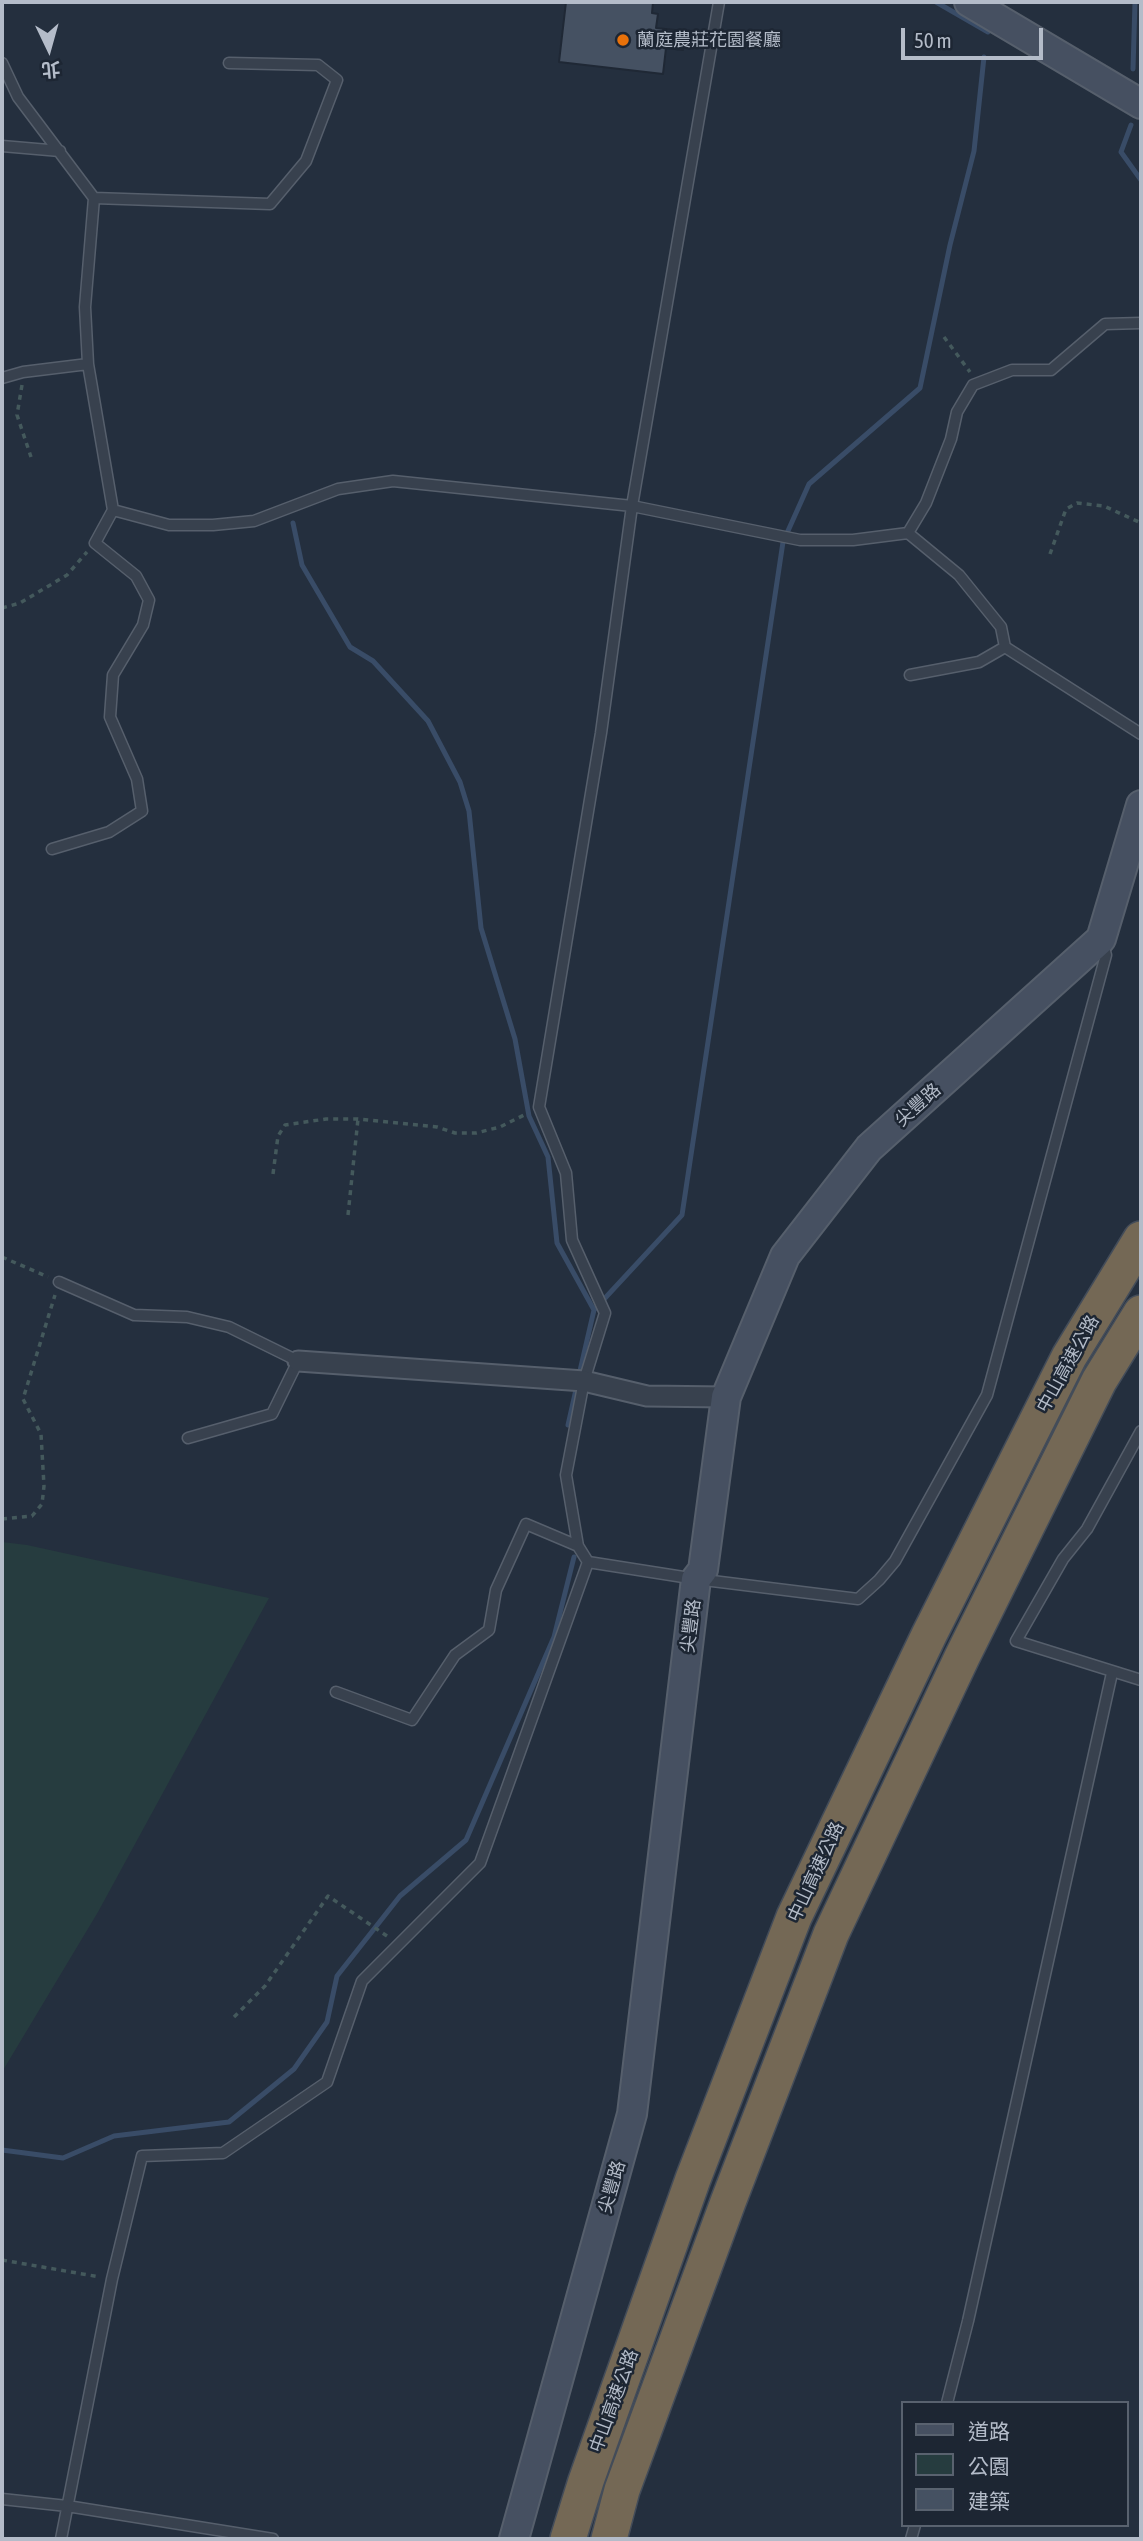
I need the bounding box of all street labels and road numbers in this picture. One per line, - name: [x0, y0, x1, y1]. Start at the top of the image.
- street label: 尖豐路: [891, 1079, 945, 1131]
- street label: 中山高速公路: [1032, 1312, 1104, 1416]
- street label: 尖豐路: [677, 1598, 705, 1654]
- street label: 中山高速公路: [783, 1818, 849, 1926]
- street label: 尖豐路: [594, 2158, 630, 2216]
- street label: 中山高速公路: [585, 2347, 643, 2455]

